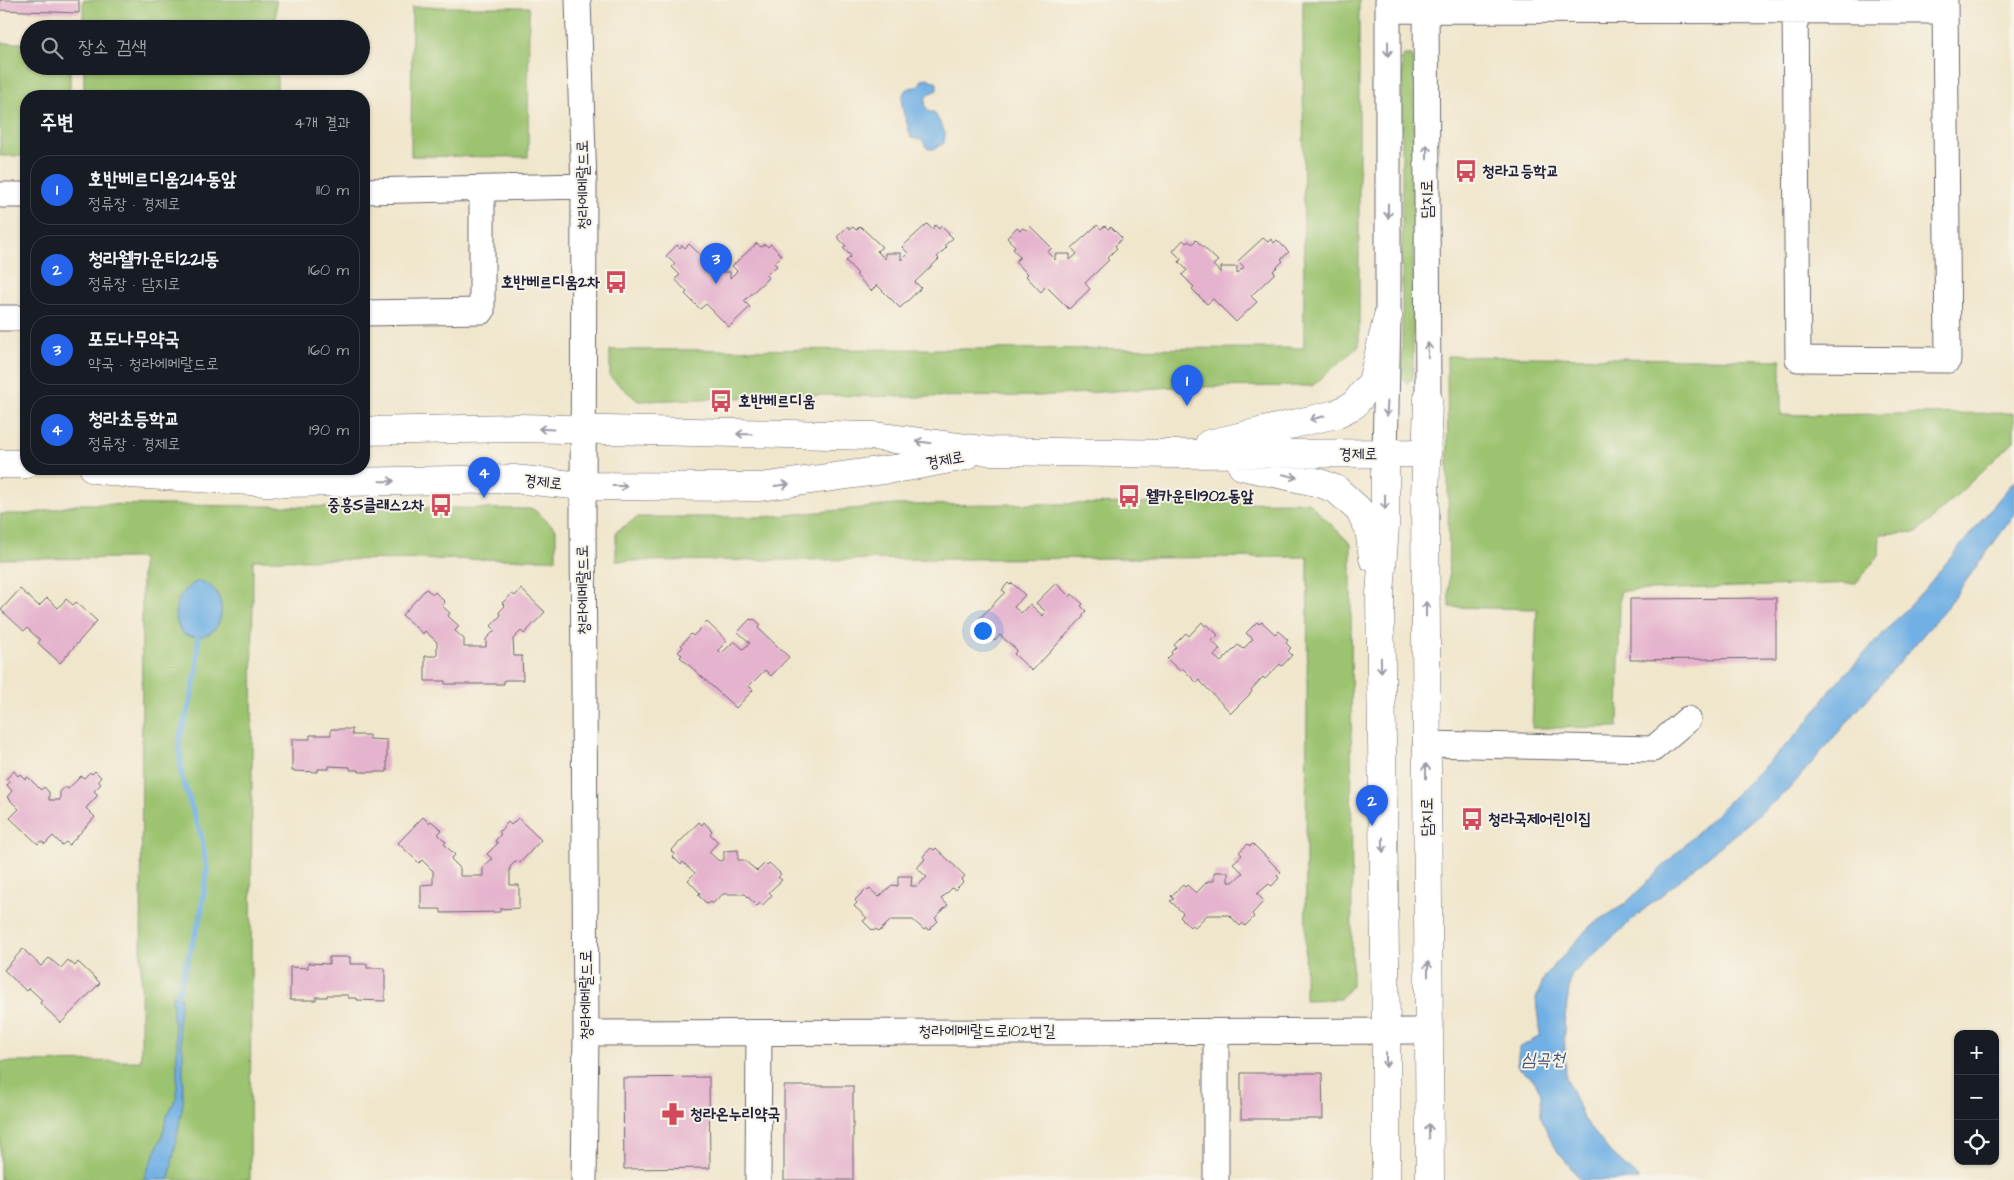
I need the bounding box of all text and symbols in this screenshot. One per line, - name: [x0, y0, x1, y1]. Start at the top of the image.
- search box: [20, 20, 370, 75]
- icon: search: [38, 34, 66, 62]
- text: 장소 검색: [78, 34, 147, 61]
- one-way arrow: [1383, 40, 1393, 56]
- text: 주변: [40, 108, 74, 137]
- text: 4개 결과: [294, 112, 350, 134]
- street label: 청라에메랄드로: [571, 140, 595, 230]
- one-way arrow: [1422, 145, 1432, 161]
- bus stop icon: 청라고등학교: [1453, 158, 1479, 184]
- place label: 청라고등학교: [1482, 160, 1559, 182]
- text: 호반베르디움214동앞: [88, 166, 237, 193]
- text: 1: [56, 179, 58, 201]
- text: 110 m: [316, 179, 349, 201]
- street label: 담지로: [1416, 180, 1438, 218]
- text: 정류장 · 경제로: [88, 193, 180, 215]
- one-way arrow: [1383, 202, 1393, 219]
- pin: 3: [700, 243, 732, 284]
- text: 청라웰카운티221동: [88, 246, 219, 273]
- text: 2: [52, 259, 62, 281]
- text: 160 m: [308, 259, 349, 281]
- bus stop icon: 호반베르디움2차: [603, 269, 629, 295]
- place label: 호반베르디움2차: [501, 271, 600, 293]
- text: 정류장 · 담지로: [88, 273, 180, 295]
- text: 포도나무약국: [88, 326, 180, 353]
- text: 3: [53, 339, 61, 361]
- text: 160 m: [308, 339, 349, 361]
- one-way arrow: [1423, 342, 1433, 358]
- text: 약국 · 청라에메랄드로: [88, 353, 219, 375]
- pin: 1: [1171, 365, 1203, 406]
- bus stop icon: 호반베르디움: [708, 388, 734, 414]
- place label: 호반베르디움: [738, 390, 815, 412]
- one-way arrow: [1382, 400, 1391, 416]
- text: 청라초등학교: [88, 406, 180, 433]
- one-way arrow: [1310, 414, 1326, 423]
- text: 4: [52, 419, 62, 441]
- text: 190 m: [309, 419, 349, 441]
- one-way arrow: [539, 425, 555, 434]
- one-way arrow: [736, 429, 752, 439]
- text: 정류장 · 경제로: [88, 433, 180, 455]
- one-way arrow: [916, 437, 932, 447]
- street label: 경제로: [1339, 443, 1377, 465]
- street label: 경제로: [924, 446, 966, 474]
- pin: 4: [468, 457, 500, 498]
- street label: 경제로: [523, 469, 563, 495]
- one-way arrow: [1282, 472, 1298, 481]
- one-way arrow: [379, 476, 395, 486]
- one-way arrow: [774, 480, 790, 490]
- one-way arrow: [611, 481, 627, 491]
- bus stop icon: 웰카운티1902동앞: [1116, 483, 1142, 509]
- place label: 웰카운티1902동앞: [1146, 485, 1254, 507]
- bus stop icon: 중흥S클래스2차: [428, 492, 454, 518]
- place label: 중흥S클래스2차: [327, 494, 424, 516]
- one-way arrow: [1380, 494, 1390, 510]
- street label: 청라에메랄드로: [571, 545, 595, 635]
- one-way arrow: [1421, 601, 1431, 618]
- your location: [970, 618, 996, 644]
- one-way arrow: [1376, 656, 1386, 672]
- one-way arrow: [1421, 764, 1431, 780]
- pin: 2: [1356, 785, 1388, 826]
- street label: 담지로: [1416, 798, 1438, 836]
- bus stop icon: 청라국제어린이집: [1459, 806, 1485, 832]
- place label: 청라국제어린이집: [1488, 808, 1591, 830]
- one-way arrow: [1378, 836, 1388, 852]
- street label: 청라에메랄드로: [575, 950, 597, 1040]
- one-way arrow: [1423, 961, 1432, 977]
- street label: 청라에메랄드로102번길: [918, 1020, 1056, 1042]
- map controls: [1954, 1030, 1999, 1165]
- button: +: [1954, 1030, 1999, 1075]
- water label: 심곡천: [1521, 1047, 1566, 1072]
- one-way arrow: [1381, 1051, 1391, 1067]
- button: −: [1954, 1075, 1999, 1120]
- pharmacy icon: 청라온누리약국: [660, 1101, 686, 1127]
- place label: 청라온누리약국: [690, 1103, 780, 1125]
- button: locate: [1954, 1120, 1999, 1165]
- one-way arrow: [1424, 1124, 1434, 1140]

